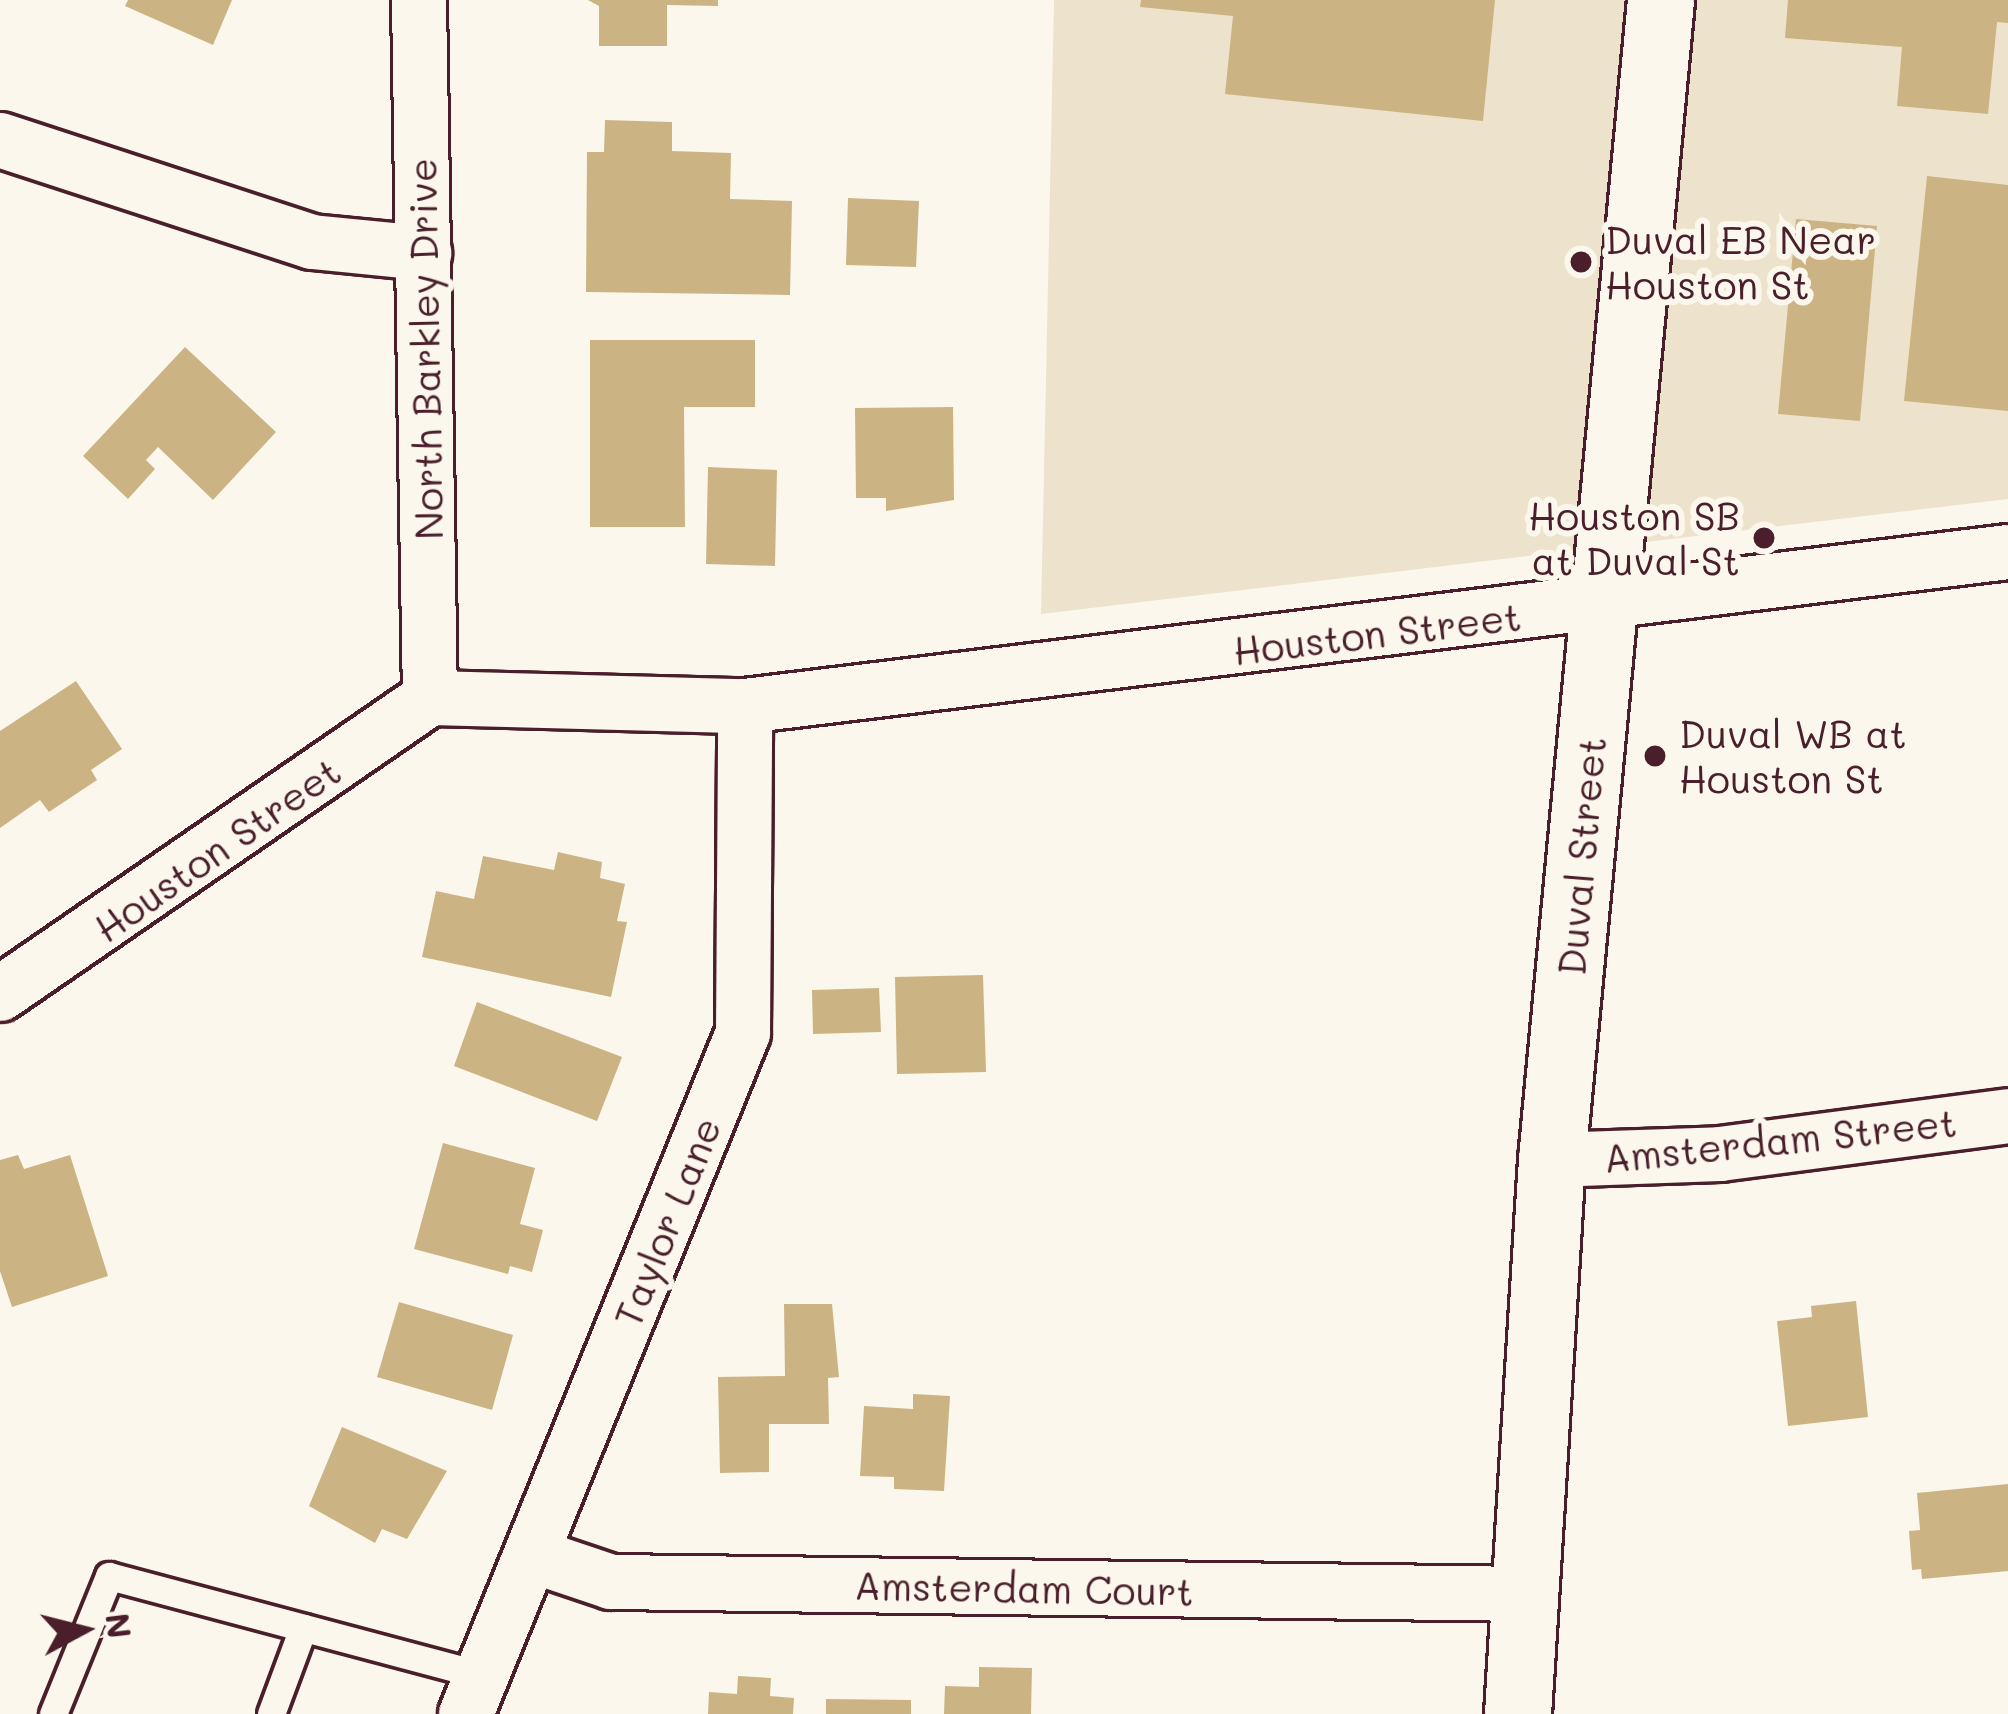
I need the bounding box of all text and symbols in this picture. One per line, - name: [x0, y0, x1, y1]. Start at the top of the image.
- street label: North Barkley Drive: [398, 158, 452, 540]
- place label: Duval EB Near Houston St: [1605, 217, 1876, 308]
- marker: Duval EB Near Houston St: [1568, 249, 1594, 275]
- place label: Houston SB at Duval St: [1528, 493, 1740, 584]
- marker: Houston SB at Duval St: [1751, 525, 1777, 551]
- street label: Houston Street: [1230, 592, 1524, 674]
- place label: Duval WB at Houston St: [1679, 711, 1907, 802]
- street label: Duval Street: [1547, 735, 1615, 977]
- marker: Duval WB at Houston St: [1642, 743, 1668, 769]
- street label: Houston Street: [85, 747, 349, 951]
- street label: Amsterdam Street: [1601, 1098, 1959, 1182]
- street label: Taylor Lane: [604, 1110, 730, 1334]
- street label: Amsterdam Court: [854, 1562, 1194, 1614]
- north arrow: [24, 1570, 144, 1690]
- text: N: [97, 1610, 143, 1641]

